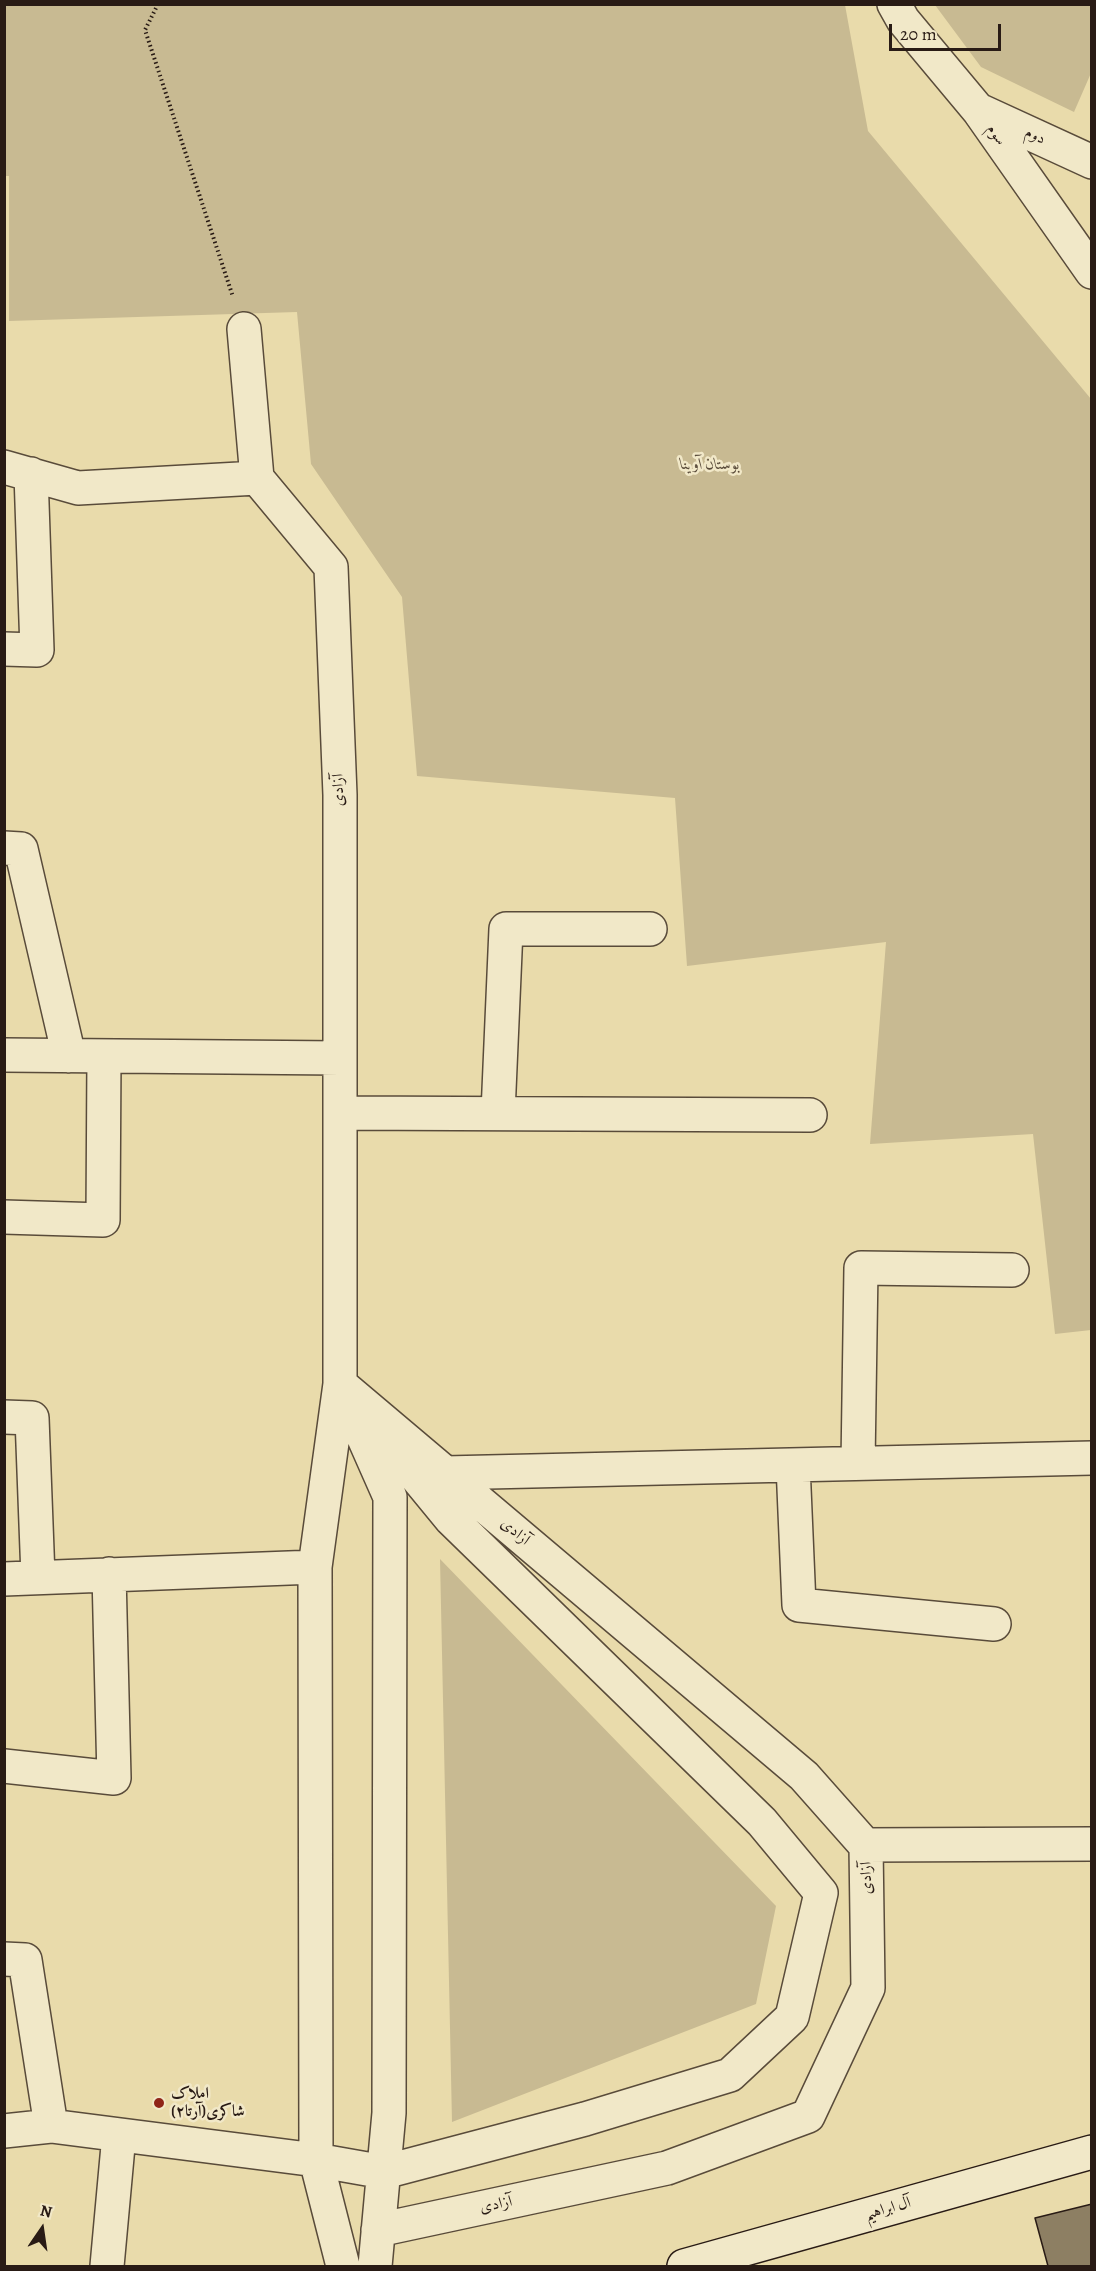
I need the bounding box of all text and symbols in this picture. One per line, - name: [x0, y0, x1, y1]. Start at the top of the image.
- scale bar: [892, 12, 1004, 50]
- text: 20 m: [900, 22, 937, 46]
- street label: سوم: [982, 121, 1010, 149]
- street label: دوم: [1022, 123, 1048, 149]
- park label: بوستان آوینا: [680, 455, 740, 475]
- street label: آزادی: [329, 773, 349, 807]
- street label: آزادی: [496, 1514, 534, 1550]
- street label: آزادی: [857, 1861, 877, 1895]
- place label: املاک شاکری(آرتا۲): [171, 2084, 245, 2122]
- marker: املاک شاکری(آرتا۲): [152, 2096, 166, 2110]
- street label: آزادی: [478, 2192, 514, 2218]
- street label: آل ابراهیم: [863, 2193, 913, 2225]
- north arrow: [12, 2199, 72, 2259]
- text: N: [38, 2199, 54, 2223]

